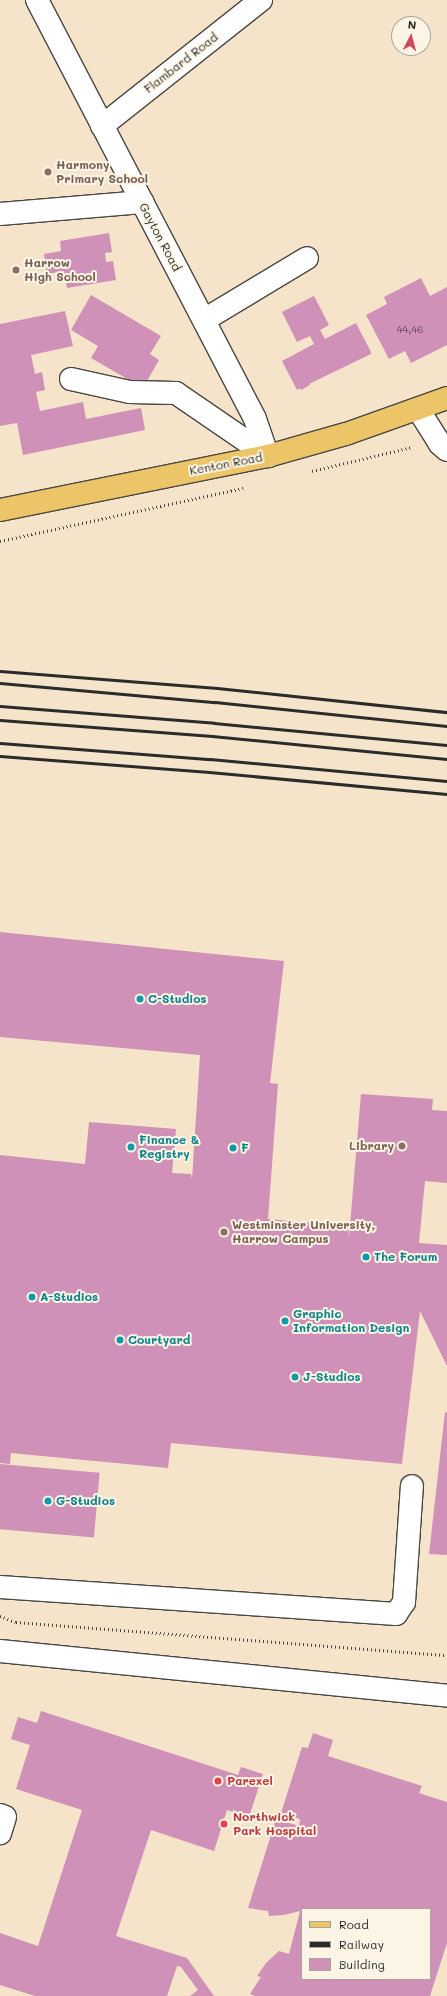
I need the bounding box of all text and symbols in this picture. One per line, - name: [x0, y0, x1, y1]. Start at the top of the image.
- north arrow: [391, 16, 431, 56]
- text: N: [407, 17, 417, 32]
- street label: Flambard Road: [141, 30, 221, 96]
- place label: Harmony Primary School: [56, 158, 148, 186]
- marker: Harmony Primary School: [43, 167, 53, 177]
- street label: Gayton Road: [136, 200, 184, 274]
- place label: Harrow High School: [24, 256, 96, 284]
- marker: Harrow High School: [11, 265, 21, 275]
- house number: 44,46: [397, 324, 423, 336]
- street label: Kenton Road: [188, 450, 264, 478]
- place label: C-Studios: [148, 992, 207, 1006]
- marker: C-Studios: [135, 994, 145, 1004]
- place label: Finance & Registry: [139, 1133, 200, 1161]
- place label: Library: [349, 1139, 394, 1153]
- place label: F: [241, 1141, 249, 1155]
- marker: Library: [397, 1141, 407, 1151]
- marker: Finance & Registry: [126, 1142, 136, 1152]
- marker: F: [228, 1143, 238, 1153]
- place label: Westminster University, Harrow Campus: [232, 1218, 375, 1246]
- marker: Westminster University, Harrow Campus: [219, 1227, 229, 1237]
- place label: The Forum: [374, 1250, 437, 1264]
- marker: The Forum: [361, 1252, 371, 1262]
- place label: A-Studios: [40, 1290, 98, 1304]
- marker: A-Studios: [27, 1292, 37, 1302]
- place label: Graphic Information Design: [293, 1307, 409, 1335]
- marker: Graphic Information Design: [280, 1316, 290, 1326]
- place label: Courtyard: [128, 1333, 190, 1347]
- marker: Courtyard: [115, 1335, 125, 1345]
- place label: J-Studios: [303, 1370, 361, 1384]
- marker: J-Studios: [290, 1372, 300, 1382]
- place label: G-Studios: [56, 1494, 115, 1508]
- marker: G-Studios: [43, 1496, 53, 1506]
- place label: Parexel: [227, 1774, 273, 1788]
- marker: Parexel: [212, 1775, 224, 1787]
- place label: Northwick Park Hospital: [233, 1810, 316, 1838]
- marker: Northwick Park Hospital: [218, 1818, 230, 1830]
- legend: [301, 1908, 431, 1980]
- text: Road: [339, 1916, 369, 1932]
- text: Railway: [339, 1936, 384, 1952]
- text: Building: [339, 1956, 385, 1972]

